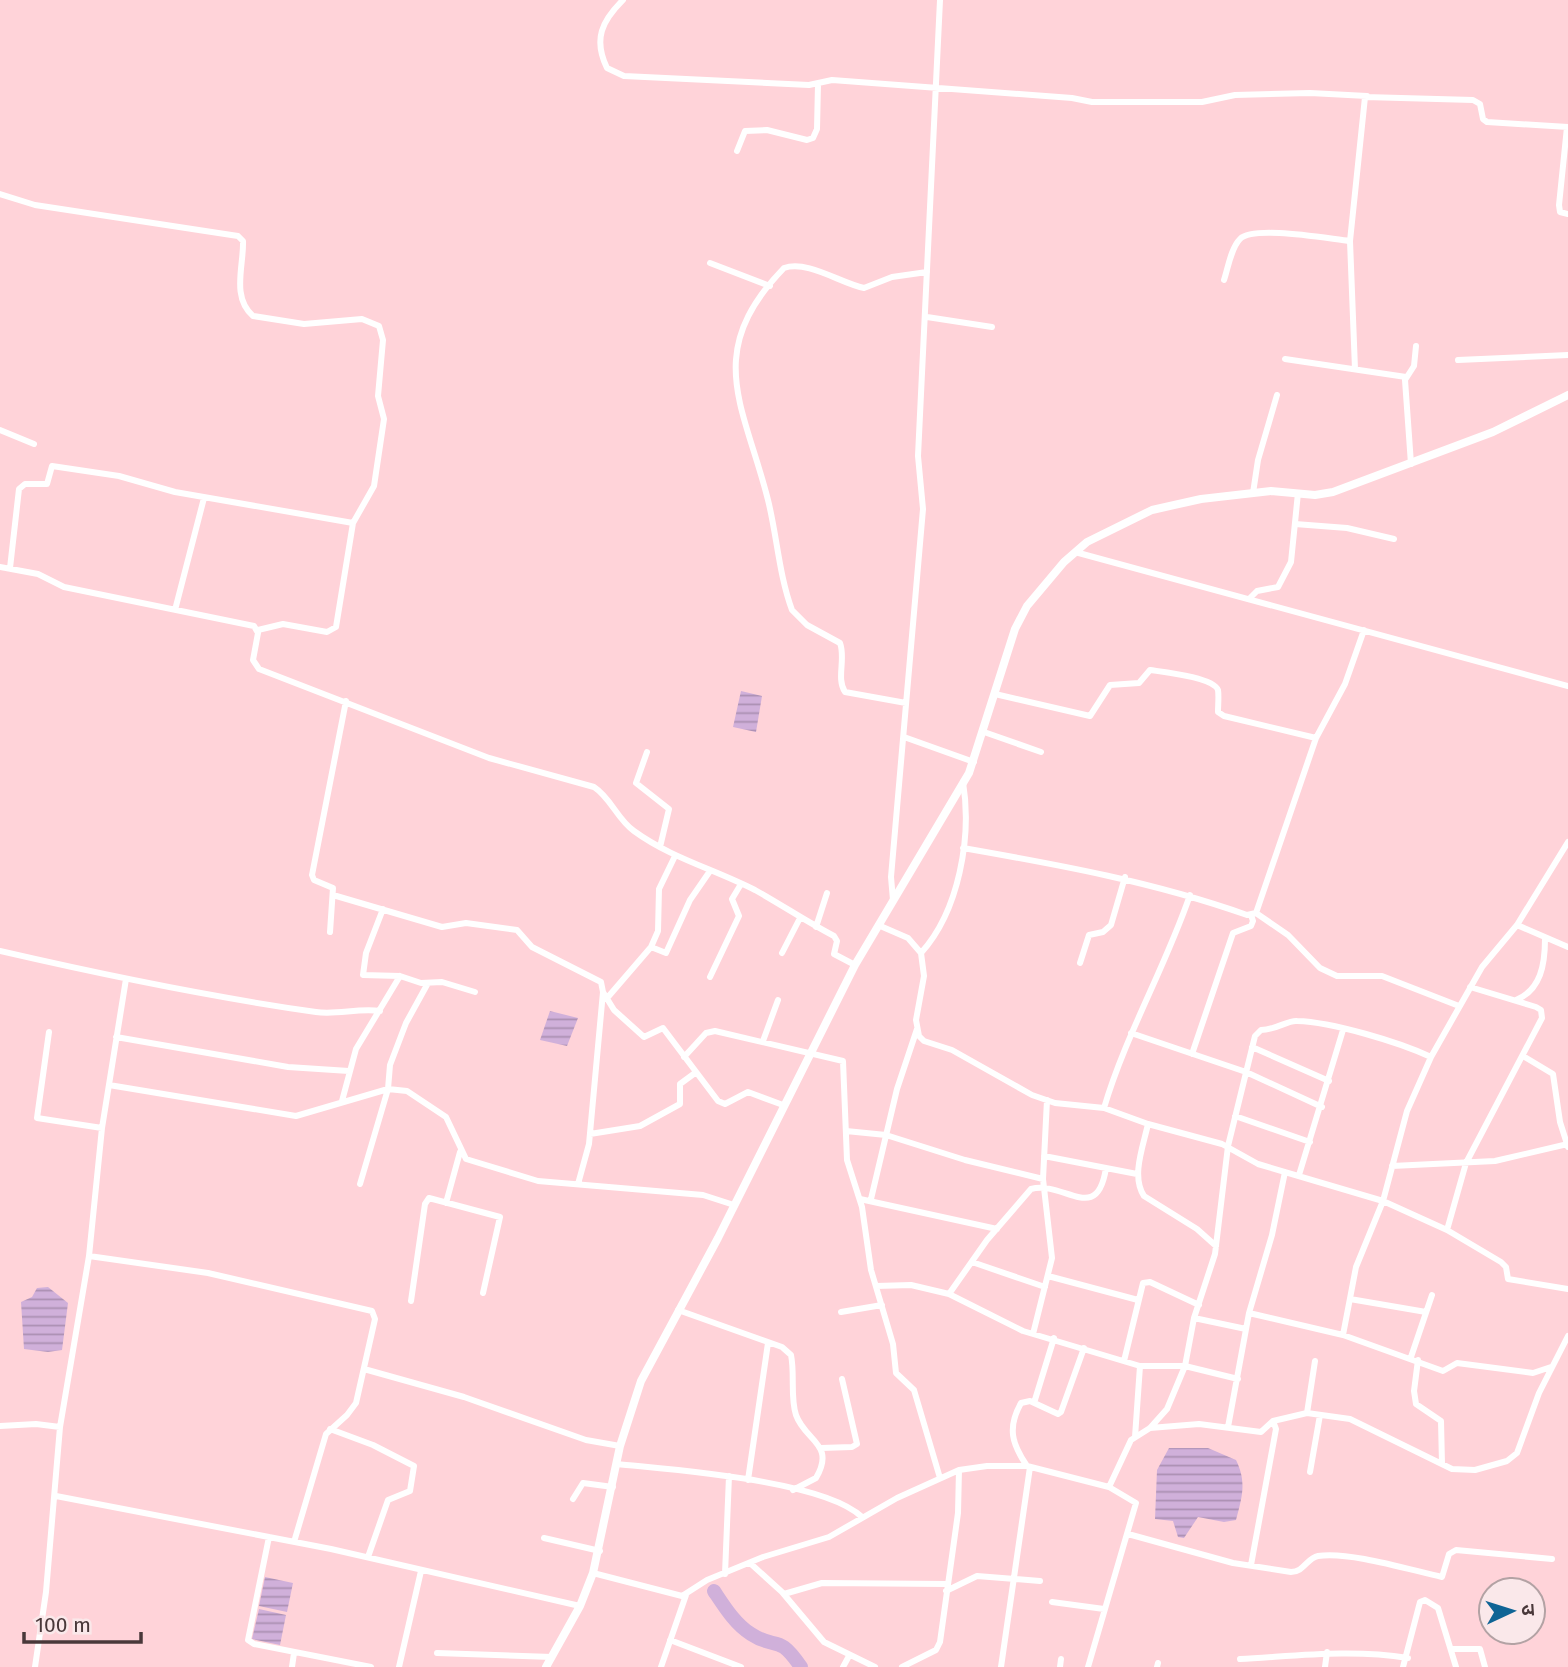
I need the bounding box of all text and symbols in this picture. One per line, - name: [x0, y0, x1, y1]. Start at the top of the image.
- north arrow: [1477, 1576, 1547, 1646]
- scale bar: [24, 1600, 142, 1644]
- text: उ: [1517, 1603, 1540, 1617]
- text: 100 m: [35, 1612, 91, 1638]

